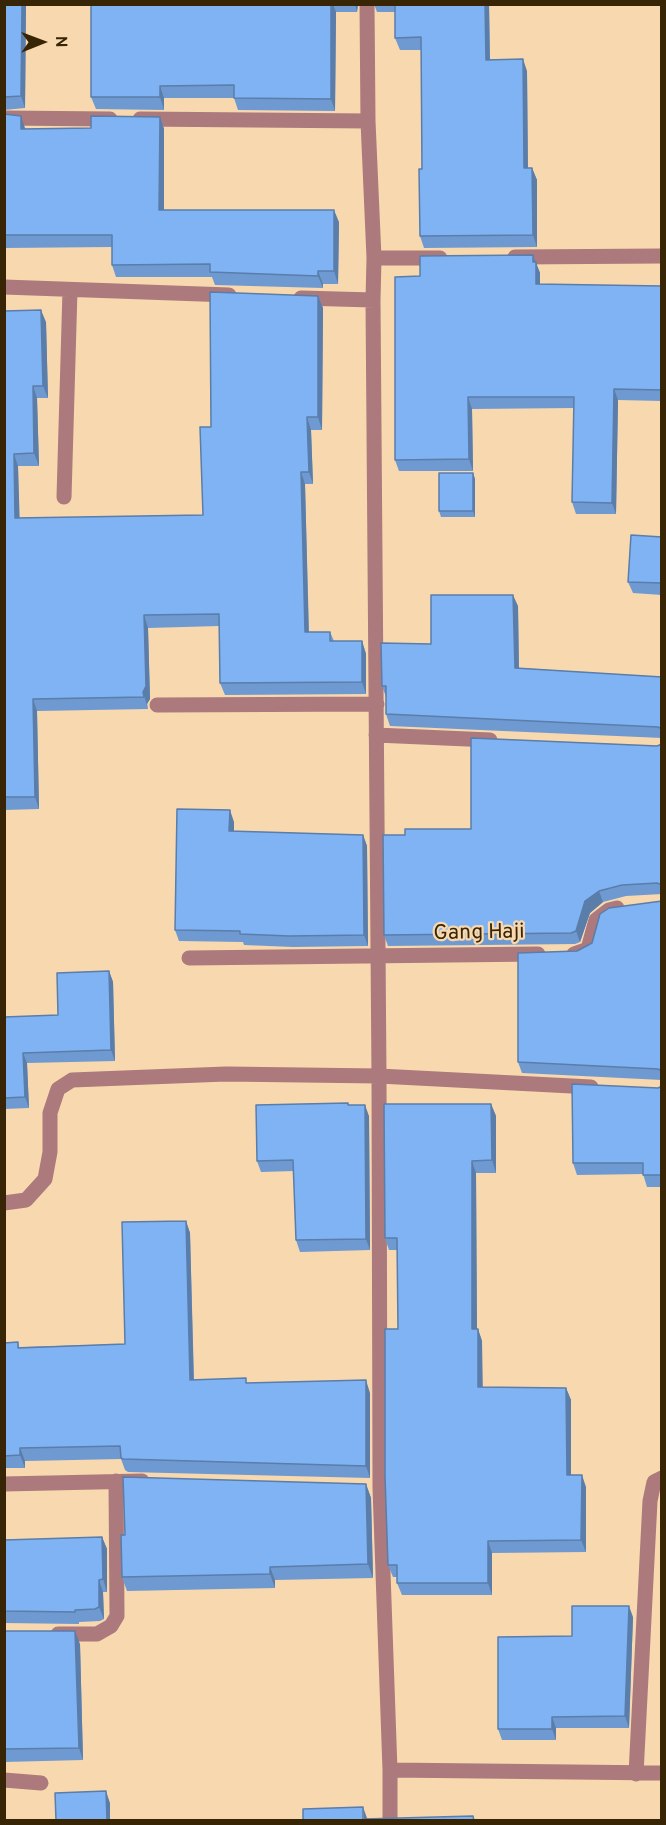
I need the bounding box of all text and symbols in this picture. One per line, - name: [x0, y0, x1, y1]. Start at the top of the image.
- north arrow: [12, 12, 72, 72]
- text: N: [50, 36, 70, 48]
- street label: Gang Haji: [433, 921, 525, 947]

